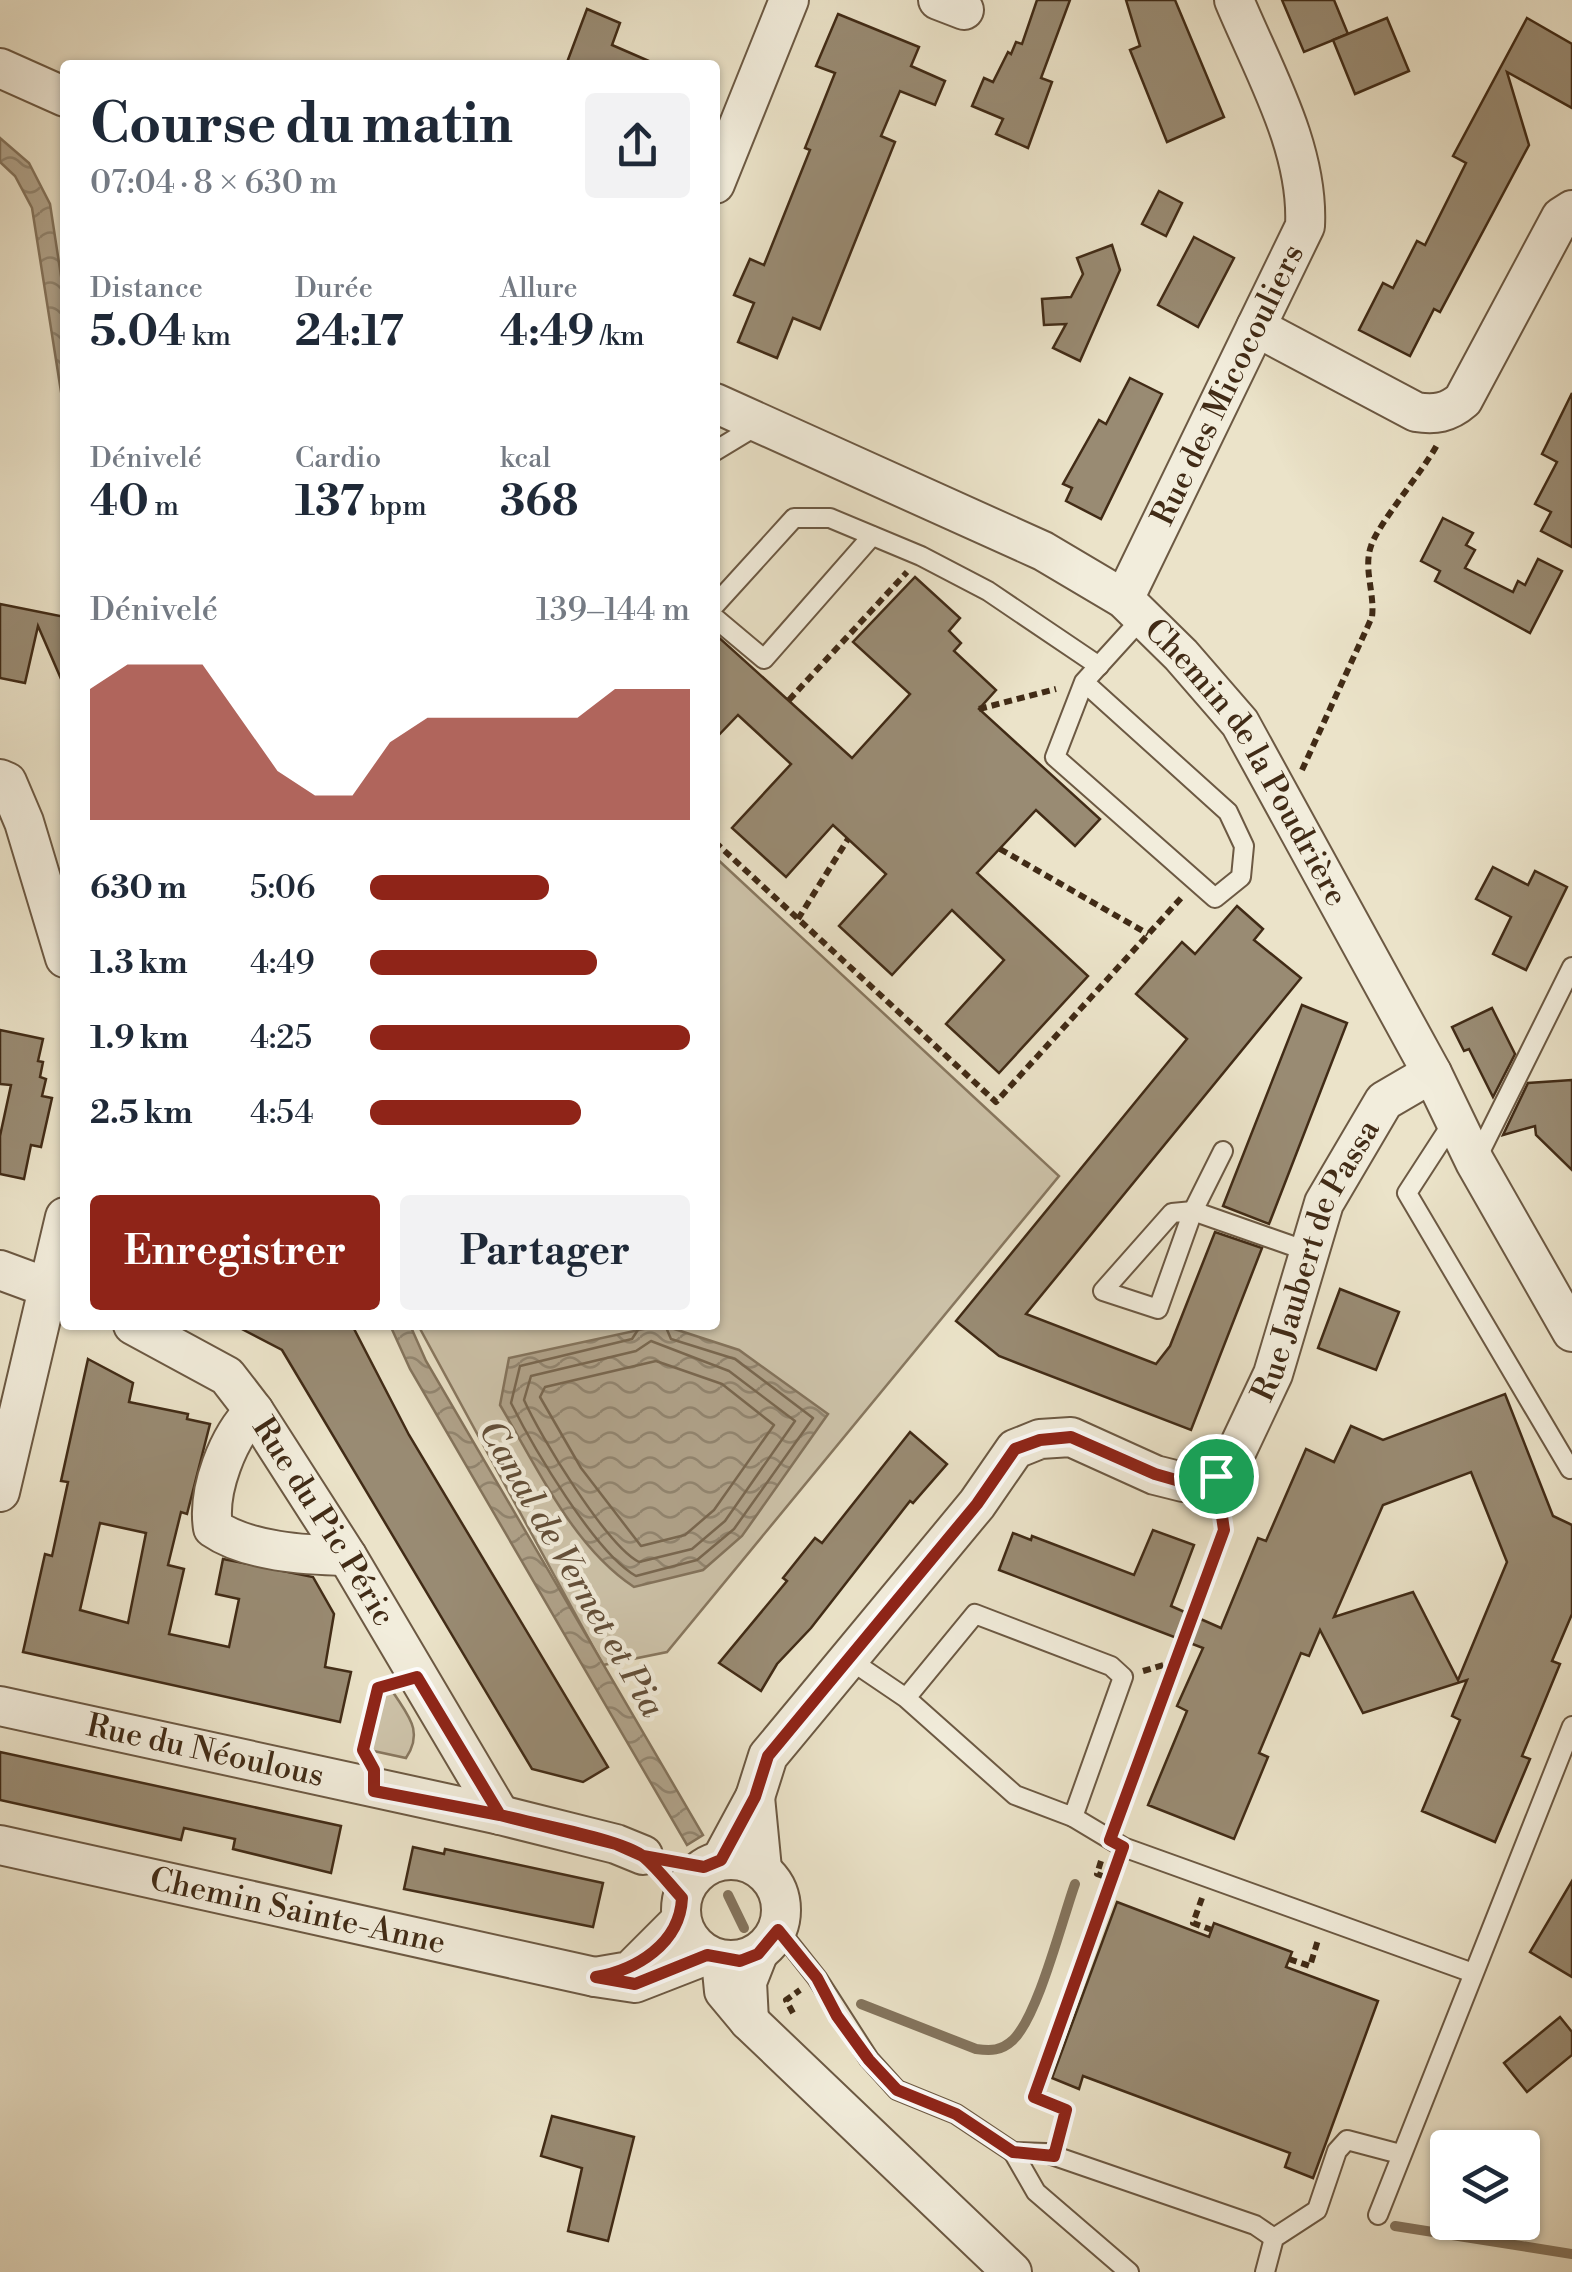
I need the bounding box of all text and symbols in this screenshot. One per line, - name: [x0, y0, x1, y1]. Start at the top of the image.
- text: Course du matin: [90, 91, 513, 160]
- button: share: [585, 93, 690, 198]
- text: 07:04 · 8 × 630 m: [90, 163, 338, 203]
- street label: Rue des Micocouliers: [1143, 238, 1313, 532]
- text: Distance: [90, 271, 203, 306]
- text: Durée: [295, 271, 373, 306]
- text: Allure: [500, 271, 578, 306]
- text: 5.04: [90, 306, 186, 359]
- text: 24:17: [295, 306, 404, 359]
- text: 4:49: [500, 306, 594, 359]
- text: km: [186, 319, 231, 354]
- text: /km: [594, 319, 644, 354]
- text: Dénivelé: [90, 441, 202, 476]
- text: Cardio: [295, 441, 381, 476]
- text: kcal: [500, 441, 551, 476]
- text: 40: [90, 476, 149, 529]
- text: 137: [295, 476, 364, 529]
- text: 368: [500, 476, 579, 529]
- text: m: [149, 489, 179, 524]
- text: bpm: [364, 489, 427, 524]
- text: Dénivelé: [90, 590, 218, 630]
- text: 139–144 m: [536, 590, 690, 630]
- street label: Chemin de la Poudrière: [1136, 610, 1357, 913]
- text: 630 m: [90, 868, 187, 908]
- text: 5:06: [250, 868, 315, 908]
- text: 1.3 km: [90, 943, 188, 983]
- text: 4:49: [250, 943, 315, 983]
- text: 1.9 km: [90, 1018, 189, 1058]
- text: 4:25: [250, 1018, 312, 1058]
- text: 2.5 km: [90, 1093, 193, 1133]
- text: 4:54: [250, 1093, 314, 1133]
- street label: Rue Jaubert de Passa: [1243, 1112, 1389, 1408]
- button: Enregistrer: [90, 1195, 380, 1310]
- button: Partager: [400, 1195, 690, 1310]
- street label: Rue du Pic Péric: [243, 1410, 404, 1633]
- water label: Canal de Vernet et Pia: [469, 1413, 674, 1726]
- pin: [1174, 1434, 1259, 1519]
- icon: arrive: [1189, 1449, 1244, 1504]
- street label: Rue du Néoulous: [83, 1705, 328, 1796]
- street label: Chemin Sainte-Anne: [146, 1859, 449, 1963]
- map controls: [1430, 2130, 1540, 2240]
- button: layers: [1430, 2130, 1540, 2240]

